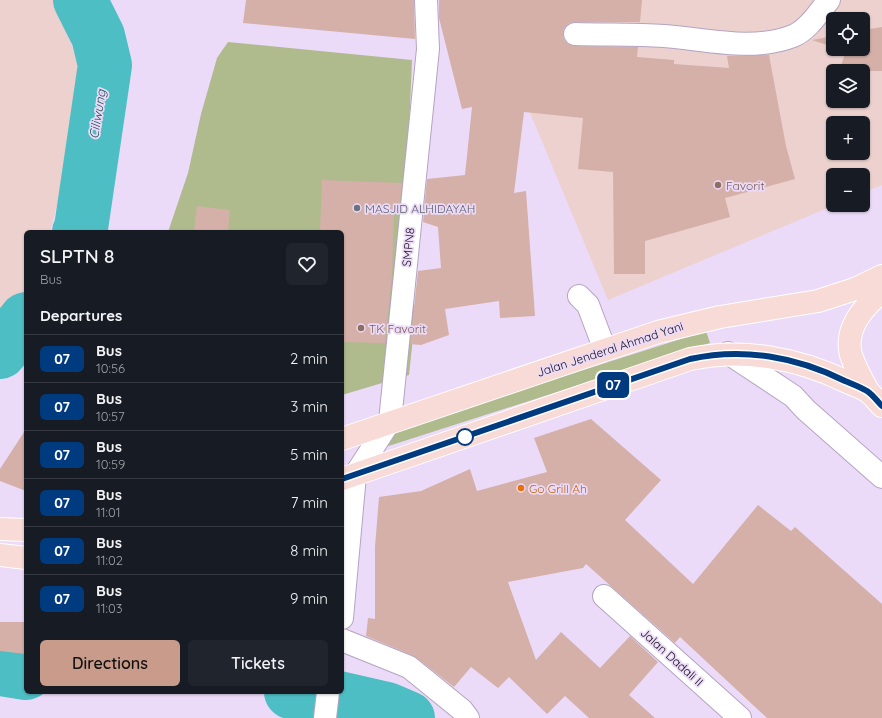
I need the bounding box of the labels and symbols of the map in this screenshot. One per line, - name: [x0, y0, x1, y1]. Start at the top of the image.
- water label: Ciliwung: [85, 87, 109, 140]
- place label: Favorit: [726, 178, 764, 193]
- marker: Favorit: [713, 180, 723, 190]
- place label: MASJID ALHIDAYAH: [365, 201, 475, 216]
- marker: MASJID ALHIDAYAH: [352, 203, 362, 213]
- street label: SMPN8: [399, 227, 417, 267]
- street label: Jalan Jenderal Ahmad Yani: [535, 318, 685, 380]
- place label: TK Favorit: [369, 321, 426, 336]
- marker: TK Favorit: [356, 323, 366, 333]
- line badge: 07: [595, 372, 631, 398]
- unlabelled marker: [456, 428, 474, 446]
- place label: Go Grill Ah: [529, 481, 587, 496]
- marker: Go Grill Ah: [516, 483, 526, 493]
- street label: Jalan Dadali II: [637, 625, 707, 689]

